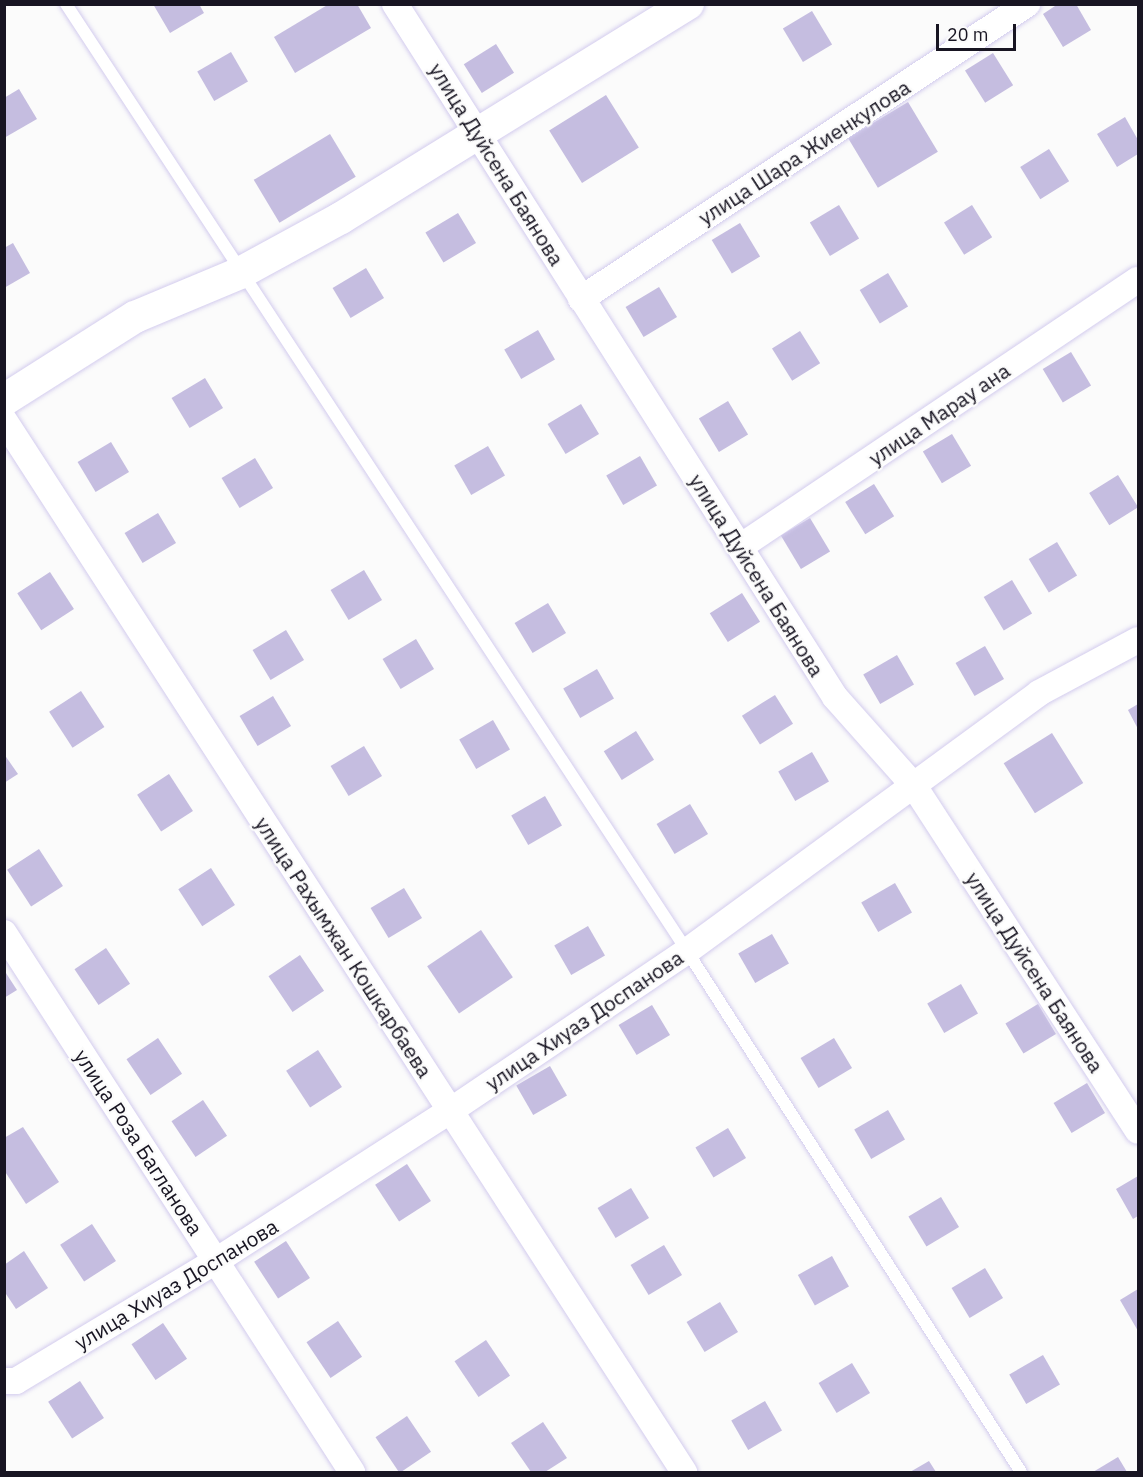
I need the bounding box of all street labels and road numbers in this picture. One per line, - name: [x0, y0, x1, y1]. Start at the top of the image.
- street label: улица Дуйсена Баянова: [424, 58, 570, 270]
- street label: улица Шара Жиенкулова: [693, 74, 915, 230]
- street label: улица Марау ана: [864, 357, 1014, 471]
- street label: улица Дуйсена Баянова: [684, 469, 830, 681]
- street label: улица Рахымжан Кошкарбаева: [250, 812, 438, 1082]
- street label: улица Дуйсена Баянова: [961, 867, 1109, 1077]
- street label: улица Хиуаз Доспанова: [480, 944, 688, 1096]
- street label: улица Роза Багланова: [69, 1044, 209, 1240]
- street label: улица Хиуаз Доспанова: [70, 1213, 282, 1355]

